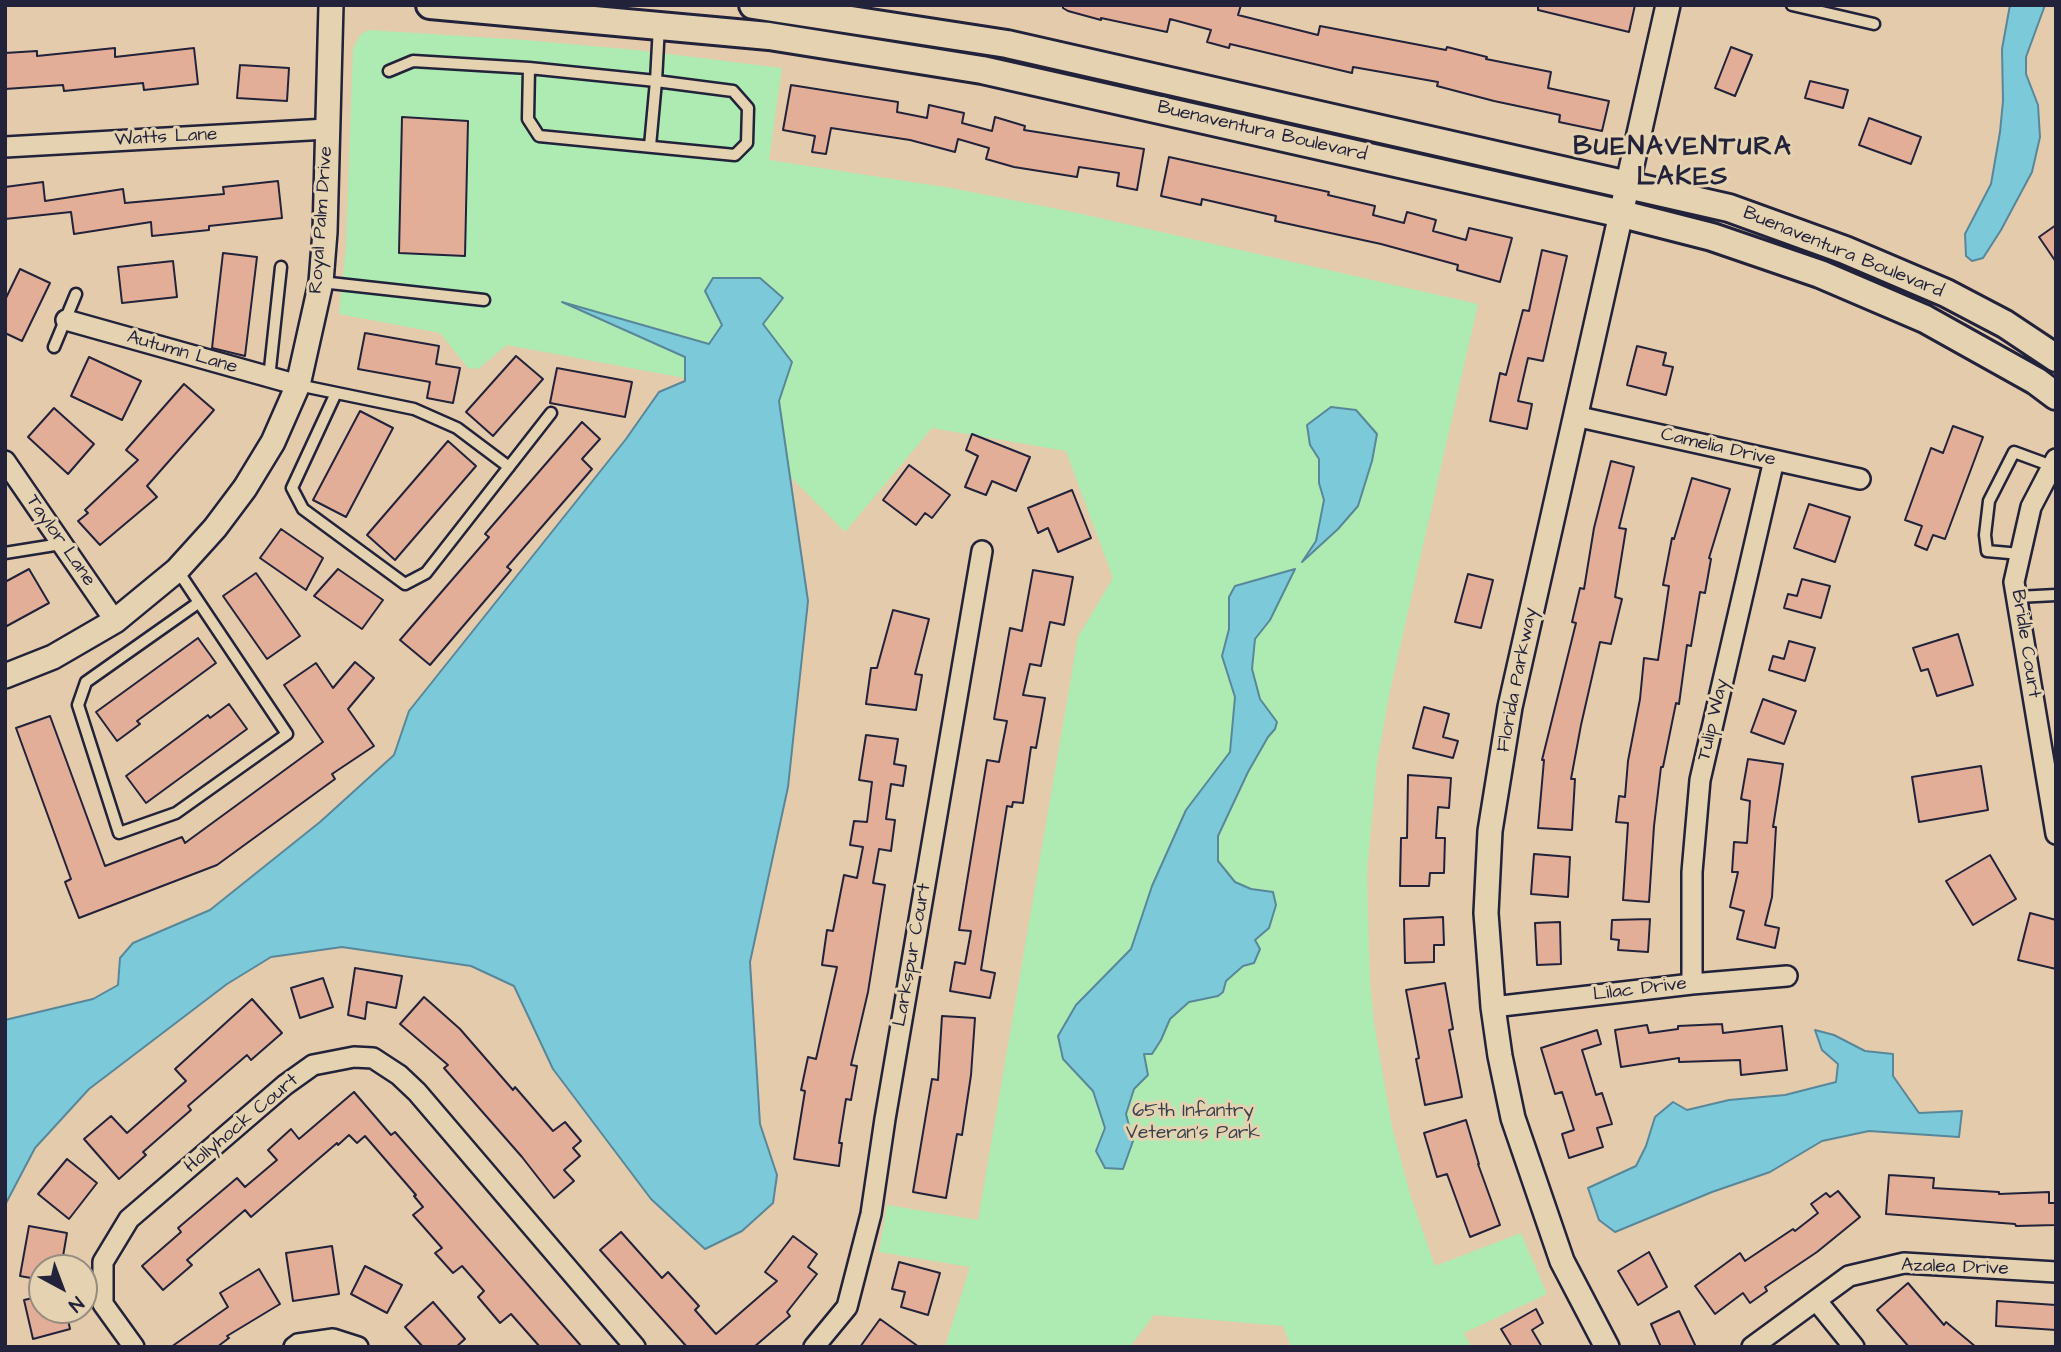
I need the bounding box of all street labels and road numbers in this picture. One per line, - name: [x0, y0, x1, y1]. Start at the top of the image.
- street label: Buenaventura Boulevard: [1155, 97, 1369, 167]
- street label: Watts Lane: [114, 124, 218, 152]
- street label: Royal Palm Drive: [305, 145, 339, 295]
- street label: Buenaventura Boulevard: [1739, 202, 1947, 304]
- street label: Autumn Lane: [124, 326, 240, 380]
- street label: Camelia Drive: [1658, 424, 1778, 472]
- street label: Taylor Lane: [20, 491, 100, 591]
- street label: Bridle Court: [2005, 588, 2045, 700]
- street label: Florida Parkway: [1493, 606, 1543, 754]
- street label: Tulip Way: [1694, 677, 1734, 763]
- street label: Larkspur Court: [889, 882, 937, 1028]
- street label: Lilac Drive: [1592, 973, 1688, 1007]
- street label: Hollyhock Court: [180, 1070, 304, 1178]
- street label: Azalea Drive: [1901, 1255, 2009, 1281]

